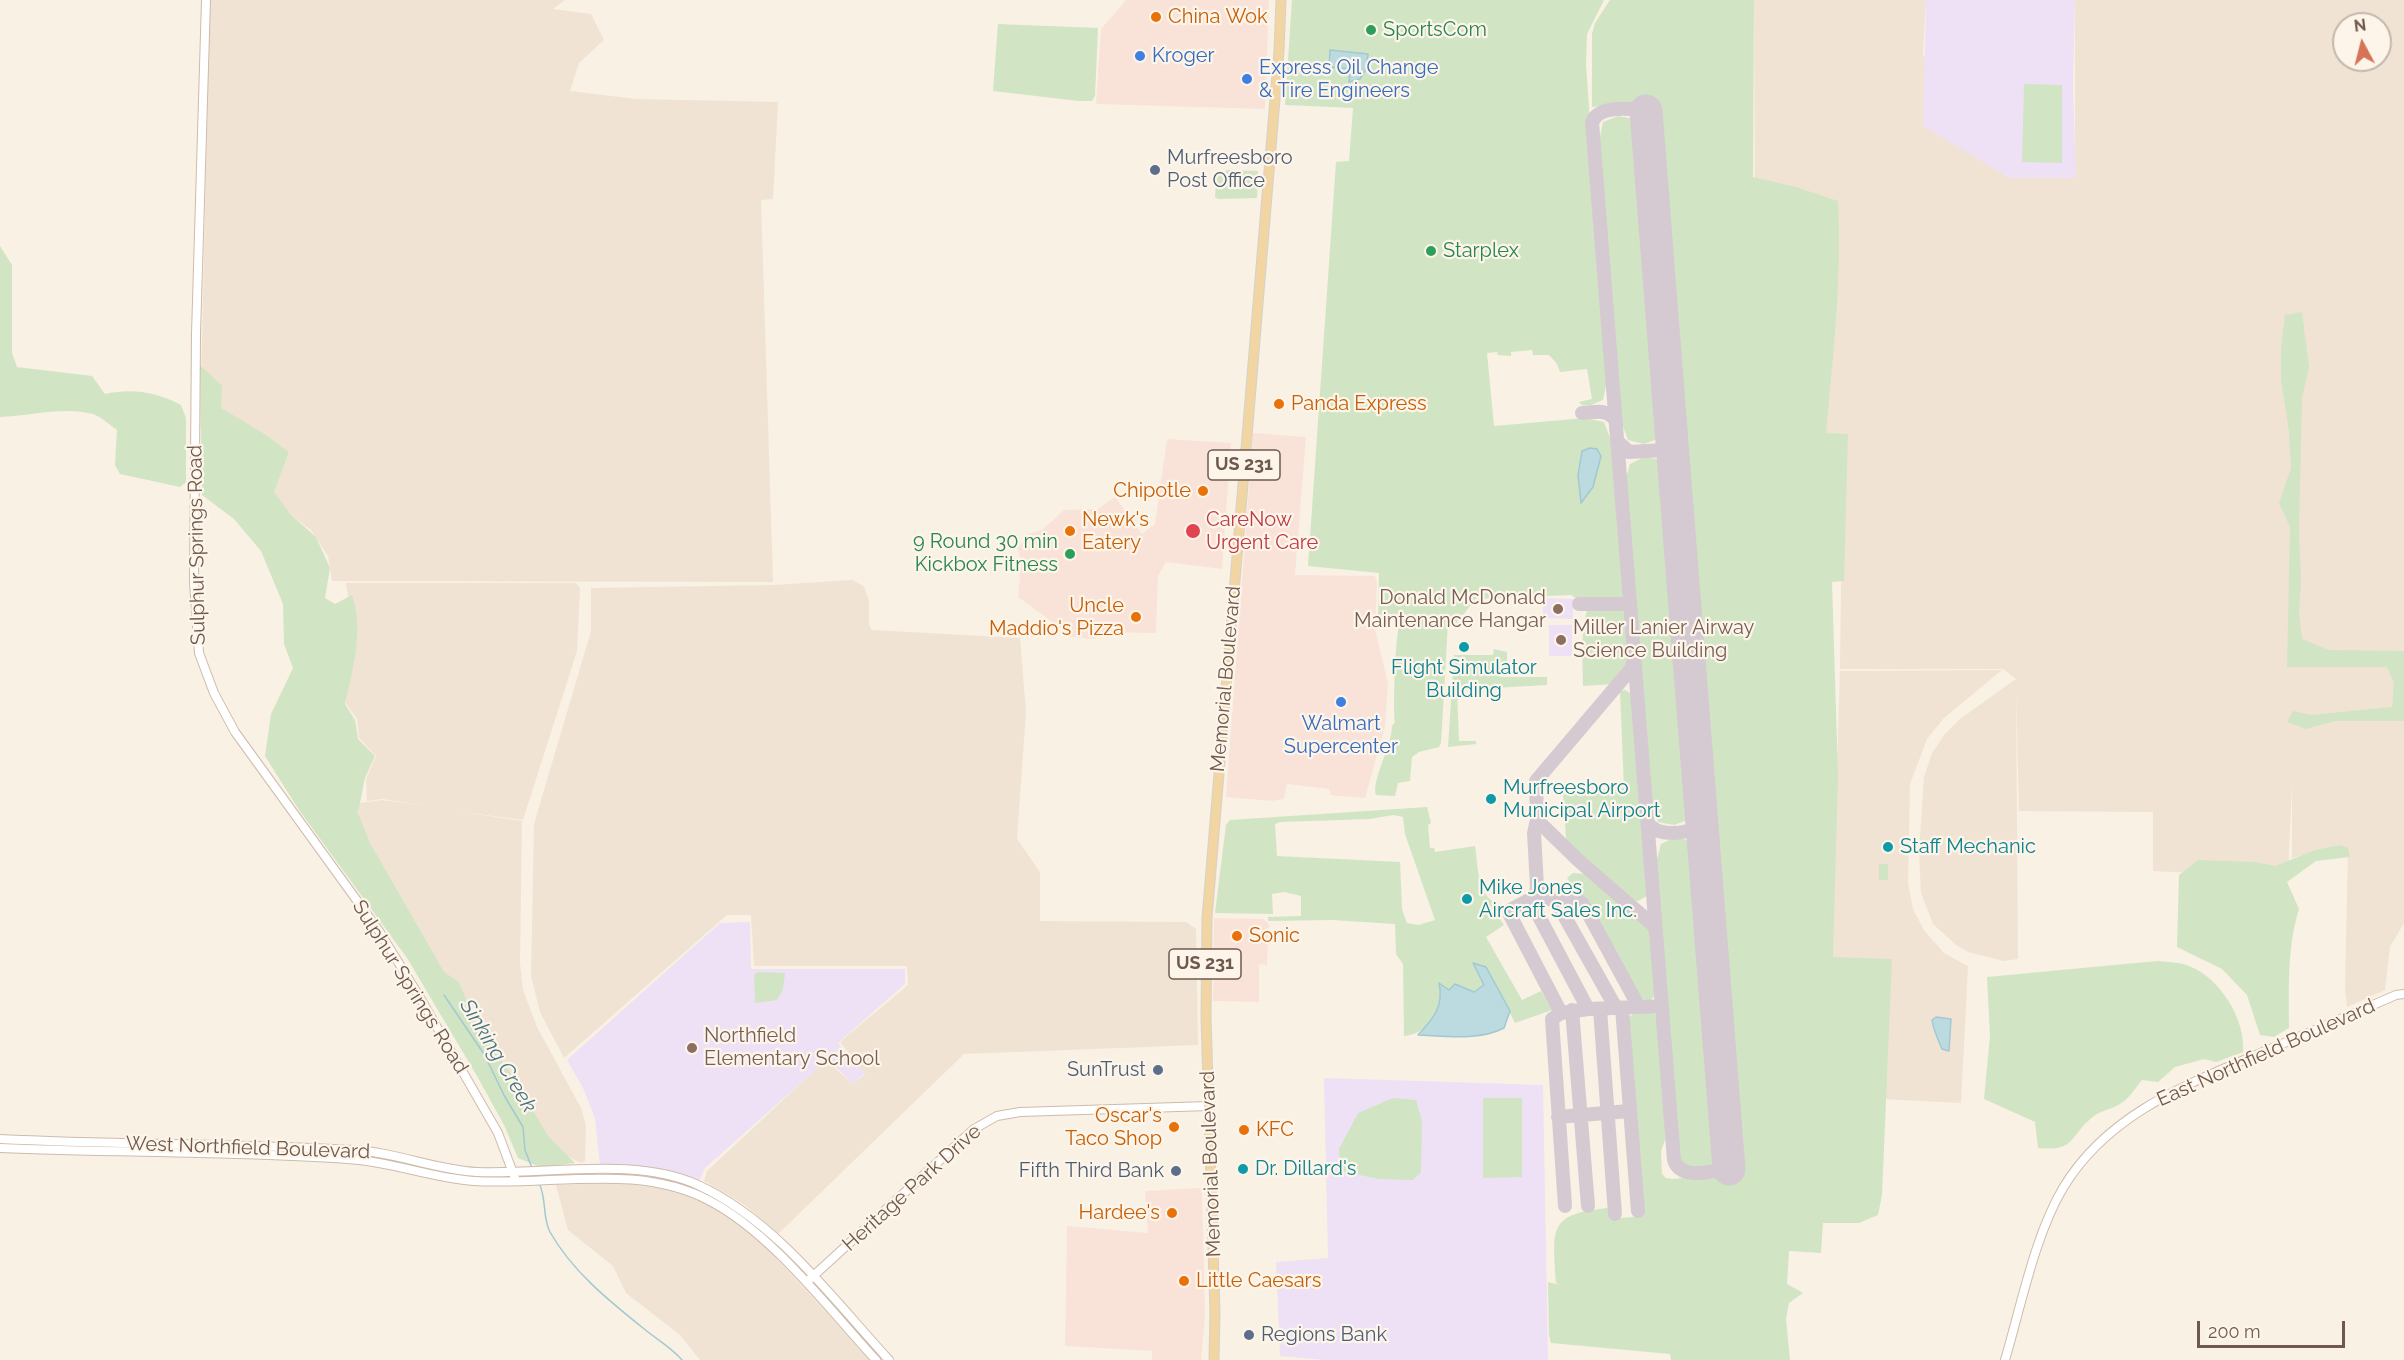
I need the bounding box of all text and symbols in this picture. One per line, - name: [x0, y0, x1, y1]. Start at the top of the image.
- place label: China Wok: [1168, 5, 1267, 29]
- marker: China Wok: [1149, 10, 1163, 24]
- north arrow: [2332, 12, 2392, 72]
- text: N: [2353, 15, 2367, 36]
- place label: SportsCom: [1383, 18, 1487, 42]
- marker: SportsCom: [1364, 23, 1378, 37]
- place label: Kroger: [1152, 44, 1215, 68]
- marker: Kroger: [1133, 49, 1147, 63]
- place label: Express Oil Change & Tire Engineers: [1259, 56, 1438, 103]
- marker: Express Oil Change & Tire Engineers: [1240, 72, 1254, 86]
- place label: Murfreesboro Post Office: [1167, 146, 1293, 193]
- marker: Murfreesboro Post Office: [1148, 163, 1162, 177]
- place label: Starplex: [1443, 239, 1519, 263]
- marker: Starplex: [1424, 244, 1438, 258]
- place label: Panda Express: [1291, 392, 1427, 416]
- marker: Panda Express: [1272, 397, 1286, 411]
- street label: Sulphur Springs Road: [183, 445, 211, 645]
- road number: US 231: [1208, 450, 1280, 480]
- place label: Chipotle: [1113, 479, 1191, 503]
- marker: Chipotle: [1196, 484, 1210, 498]
- place label: Newk's Eatery: [1082, 508, 1149, 555]
- place label: CareNow Urgent Care: [1206, 508, 1318, 555]
- marker: CareNow Urgent Care: [1184, 522, 1202, 540]
- marker: Newk's Eatery: [1063, 524, 1077, 538]
- place label: 9 Round 30 min Kickbox Fitness: [913, 530, 1058, 577]
- marker: 9 Round 30 min Kickbox Fitness: [1063, 547, 1077, 561]
- street label: Memorial Boulevard: [1206, 585, 1246, 773]
- place label: Donald McDonald Maintenance Hangar: [1354, 586, 1546, 633]
- place label: Uncle Maddio's Pizza: [989, 594, 1124, 641]
- marker: Donald McDonald Maintenance Hangar: [1551, 602, 1565, 616]
- marker: Uncle Maddio's Pizza: [1129, 610, 1143, 624]
- place label: Miller Lanier Airway Science Building: [1573, 616, 1754, 663]
- marker: Miller Lanier Airway Science Building: [1554, 633, 1568, 647]
- marker: Flight Simulator Building: [1457, 640, 1471, 654]
- place label: Flight Simulator Building: [1391, 656, 1537, 703]
- marker: Walmart Supercenter: [1334, 695, 1348, 709]
- place label: Walmart Supercenter: [1284, 712, 1398, 759]
- place label: Murfreesboro Municipal Airport: [1503, 776, 1660, 823]
- marker: Murfreesboro Municipal Airport: [1484, 792, 1498, 806]
- place label: Staff Mechanic: [1900, 835, 2036, 859]
- marker: Staff Mechanic: [1881, 840, 1895, 854]
- place label: Mike Jones Aircraft Sales Inc.: [1479, 876, 1637, 923]
- marker: Mike Jones Aircraft Sales Inc.: [1460, 892, 1474, 906]
- street label: Sulphur Springs Road: [347, 896, 473, 1078]
- place label: Sonic: [1249, 924, 1300, 948]
- marker: Sonic: [1230, 929, 1244, 943]
- road number: US 231: [1169, 949, 1241, 979]
- street label: East Northfield Boulevard: [2153, 994, 2379, 1112]
- water label: Sinking Creek: [454, 995, 542, 1117]
- place label: Northfield Elementary School: [704, 1024, 880, 1071]
- marker: Northfield Elementary School: [685, 1041, 699, 1055]
- place label: SunTrust: [1067, 1058, 1146, 1082]
- marker: SunTrust: [1151, 1063, 1165, 1077]
- street label: Memorial Boulevard: [1196, 1070, 1226, 1258]
- place label: Oscar's Taco Shop: [1065, 1104, 1162, 1151]
- place label: KFC: [1256, 1118, 1294, 1142]
- street label: Heritage Park Drive: [838, 1119, 986, 1257]
- marker: Oscar's Taco Shop: [1167, 1120, 1181, 1134]
- marker: KFC: [1237, 1123, 1251, 1137]
- street label: West Northfield Boulevard: [125, 1132, 371, 1164]
- place label: Dr. Dillard's: [1255, 1157, 1356, 1181]
- place label: Fifth Third Bank: [1019, 1159, 1164, 1183]
- marker: Dr. Dillard's: [1236, 1162, 1250, 1176]
- marker: Fifth Third Bank: [1169, 1164, 1183, 1178]
- place label: Hardee's: [1079, 1201, 1160, 1225]
- marker: Hardee's: [1165, 1206, 1179, 1220]
- place label: Little Caesars: [1196, 1269, 1321, 1293]
- marker: Little Caesars: [1177, 1274, 1191, 1288]
- scale bar: [2200, 1309, 2348, 1347]
- text: 200 m: [2208, 1321, 2261, 1342]
- place label: Regions Bank: [1261, 1323, 1387, 1347]
- marker: Regions Bank: [1242, 1328, 1256, 1342]

